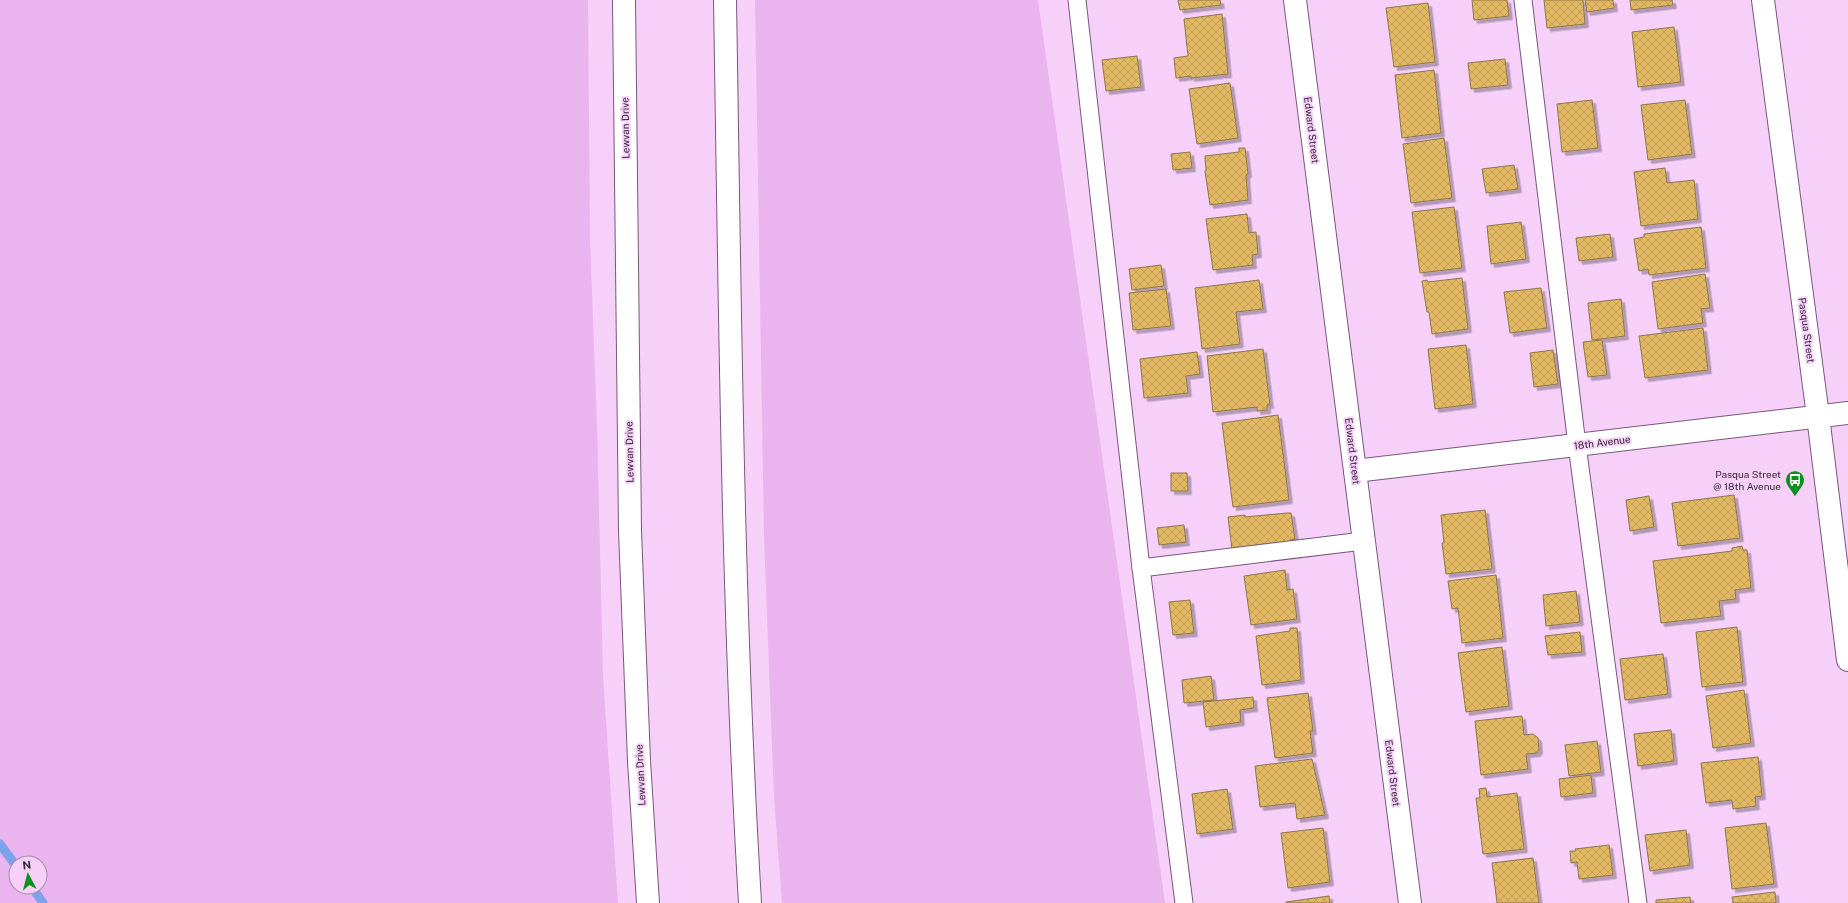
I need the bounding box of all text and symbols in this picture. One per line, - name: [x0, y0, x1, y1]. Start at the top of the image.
- street label: Edward Street: [1302, 96, 1322, 164]
- street label: Lewvan Drive: [618, 97, 632, 159]
- street label: Pasqua Street: [1796, 297, 1818, 363]
- street label: Edward Street: [1343, 417, 1363, 485]
- street label: Lewvan Drive: [622, 421, 636, 483]
- street label: 18th Avenue: [1573, 433, 1631, 451]
- place label: Pasqua Street @ 18th Avenue: [1713, 468, 1781, 492]
- bus stop icon: Pasqua Street @ 18th Avenue: [1784, 469, 1806, 497]
- street label: Edward Street: [1383, 739, 1403, 807]
- street label: Lewvan Drive: [632, 744, 648, 806]
- north arrow: [8, 855, 48, 895]
- text: N: [22, 859, 32, 872]

